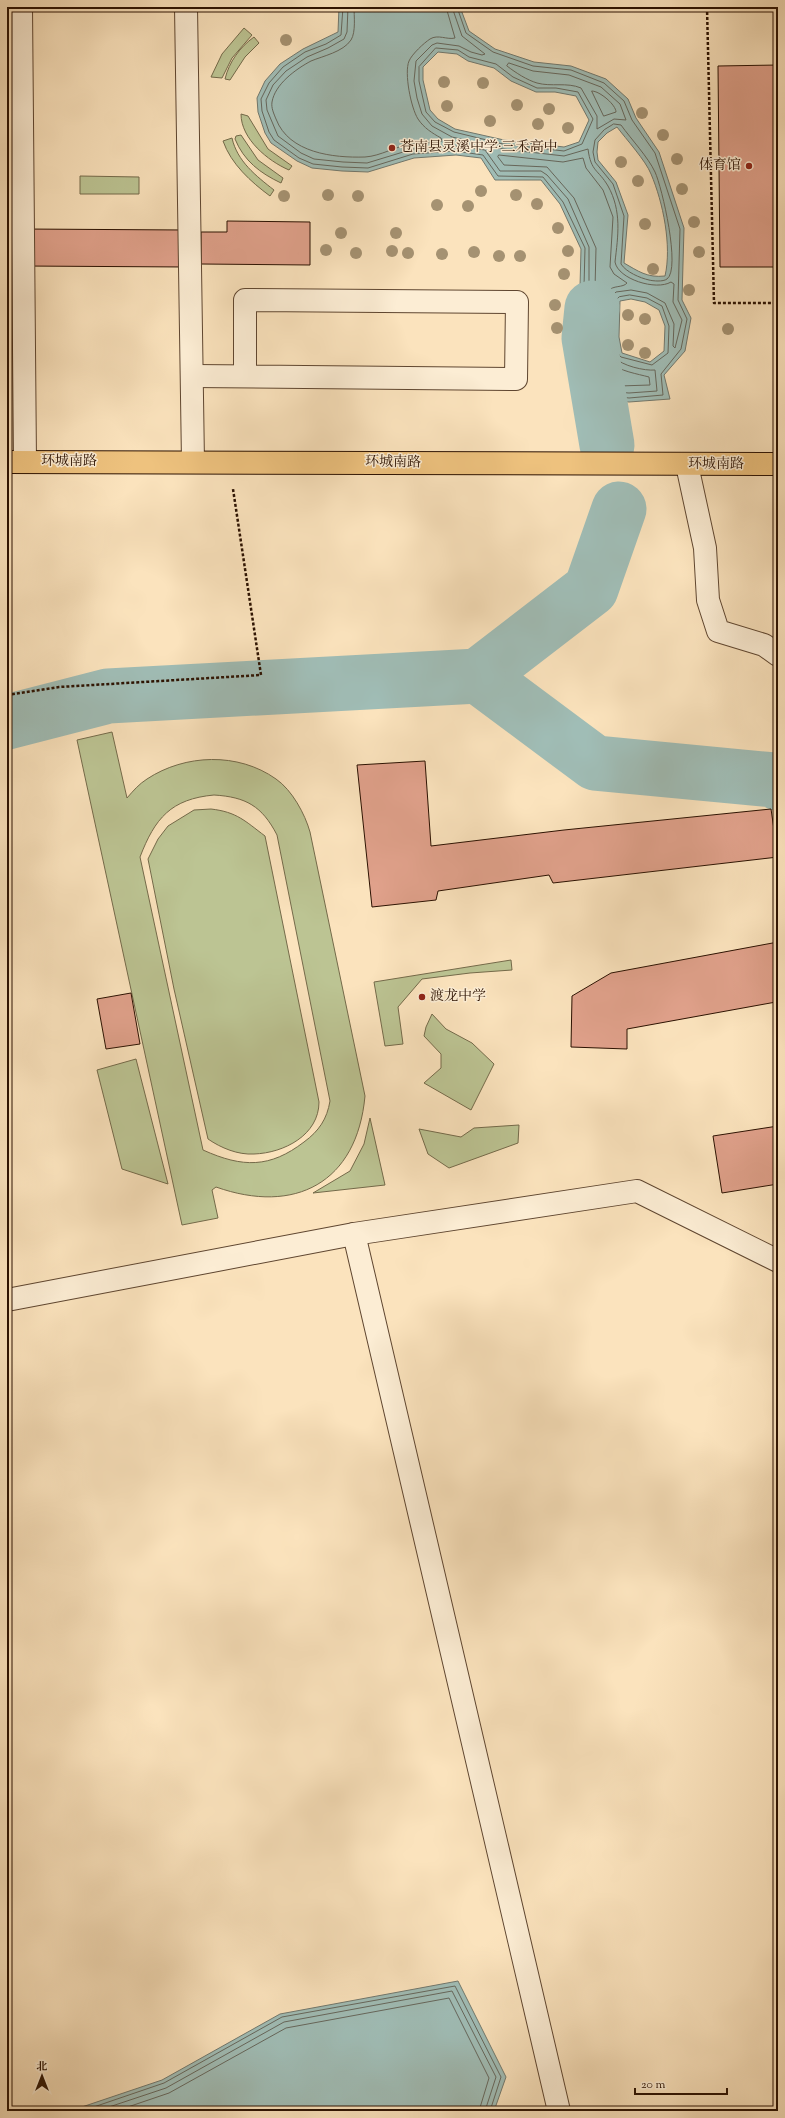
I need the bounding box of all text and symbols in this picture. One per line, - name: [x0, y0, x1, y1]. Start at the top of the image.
- place label: 苍南县灵溪中学·三禾高中: [400, 138, 558, 158]
- marker: 苍南县灵溪中学·三禾高中: [387, 143, 397, 153]
- place label: 体育馆: [699, 156, 741, 176]
- marker: 体育馆: [744, 161, 754, 171]
- street label: 环城南路: [41, 452, 97, 472]
- street label: 环城南路: [365, 453, 421, 473]
- street label: 环城南路: [688, 455, 744, 475]
- place label: 渡龙中学: [430, 987, 486, 1007]
- marker: 渡龙中学: [417, 992, 427, 1002]
- north arrow: [22, 2056, 62, 2096]
- text: 北: [37, 2059, 48, 2075]
- scale bar: [635, 2070, 727, 2096]
- text: 20 m: [641, 2076, 666, 2094]

